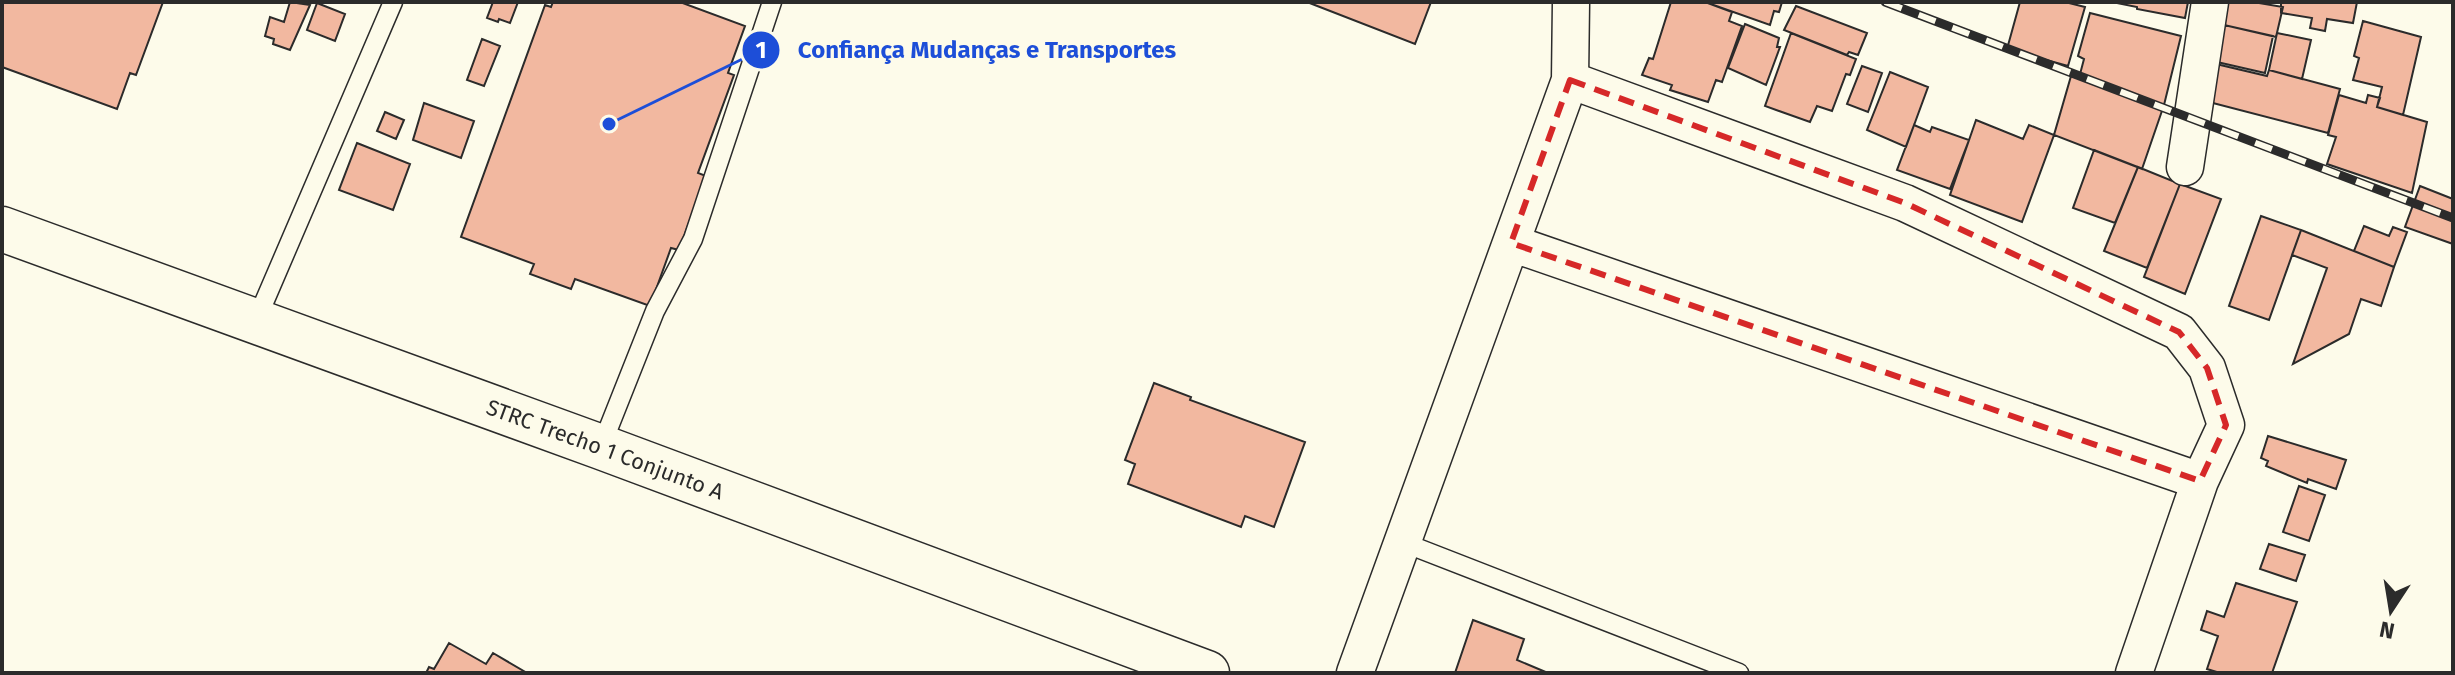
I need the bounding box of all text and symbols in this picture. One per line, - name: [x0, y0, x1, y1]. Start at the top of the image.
- callout: Confiança Mudanças e Transportes: [741, 26, 1192, 74]
- text: 1: [755, 36, 767, 64]
- text: Confiança Mudanças e Transportes: [798, 36, 1177, 65]
- street label: STRC Trecho 1 Conjunto A: [483, 393, 728, 506]
- north arrow: [2351, 571, 2431, 651]
- text: N: [2377, 615, 2397, 645]

